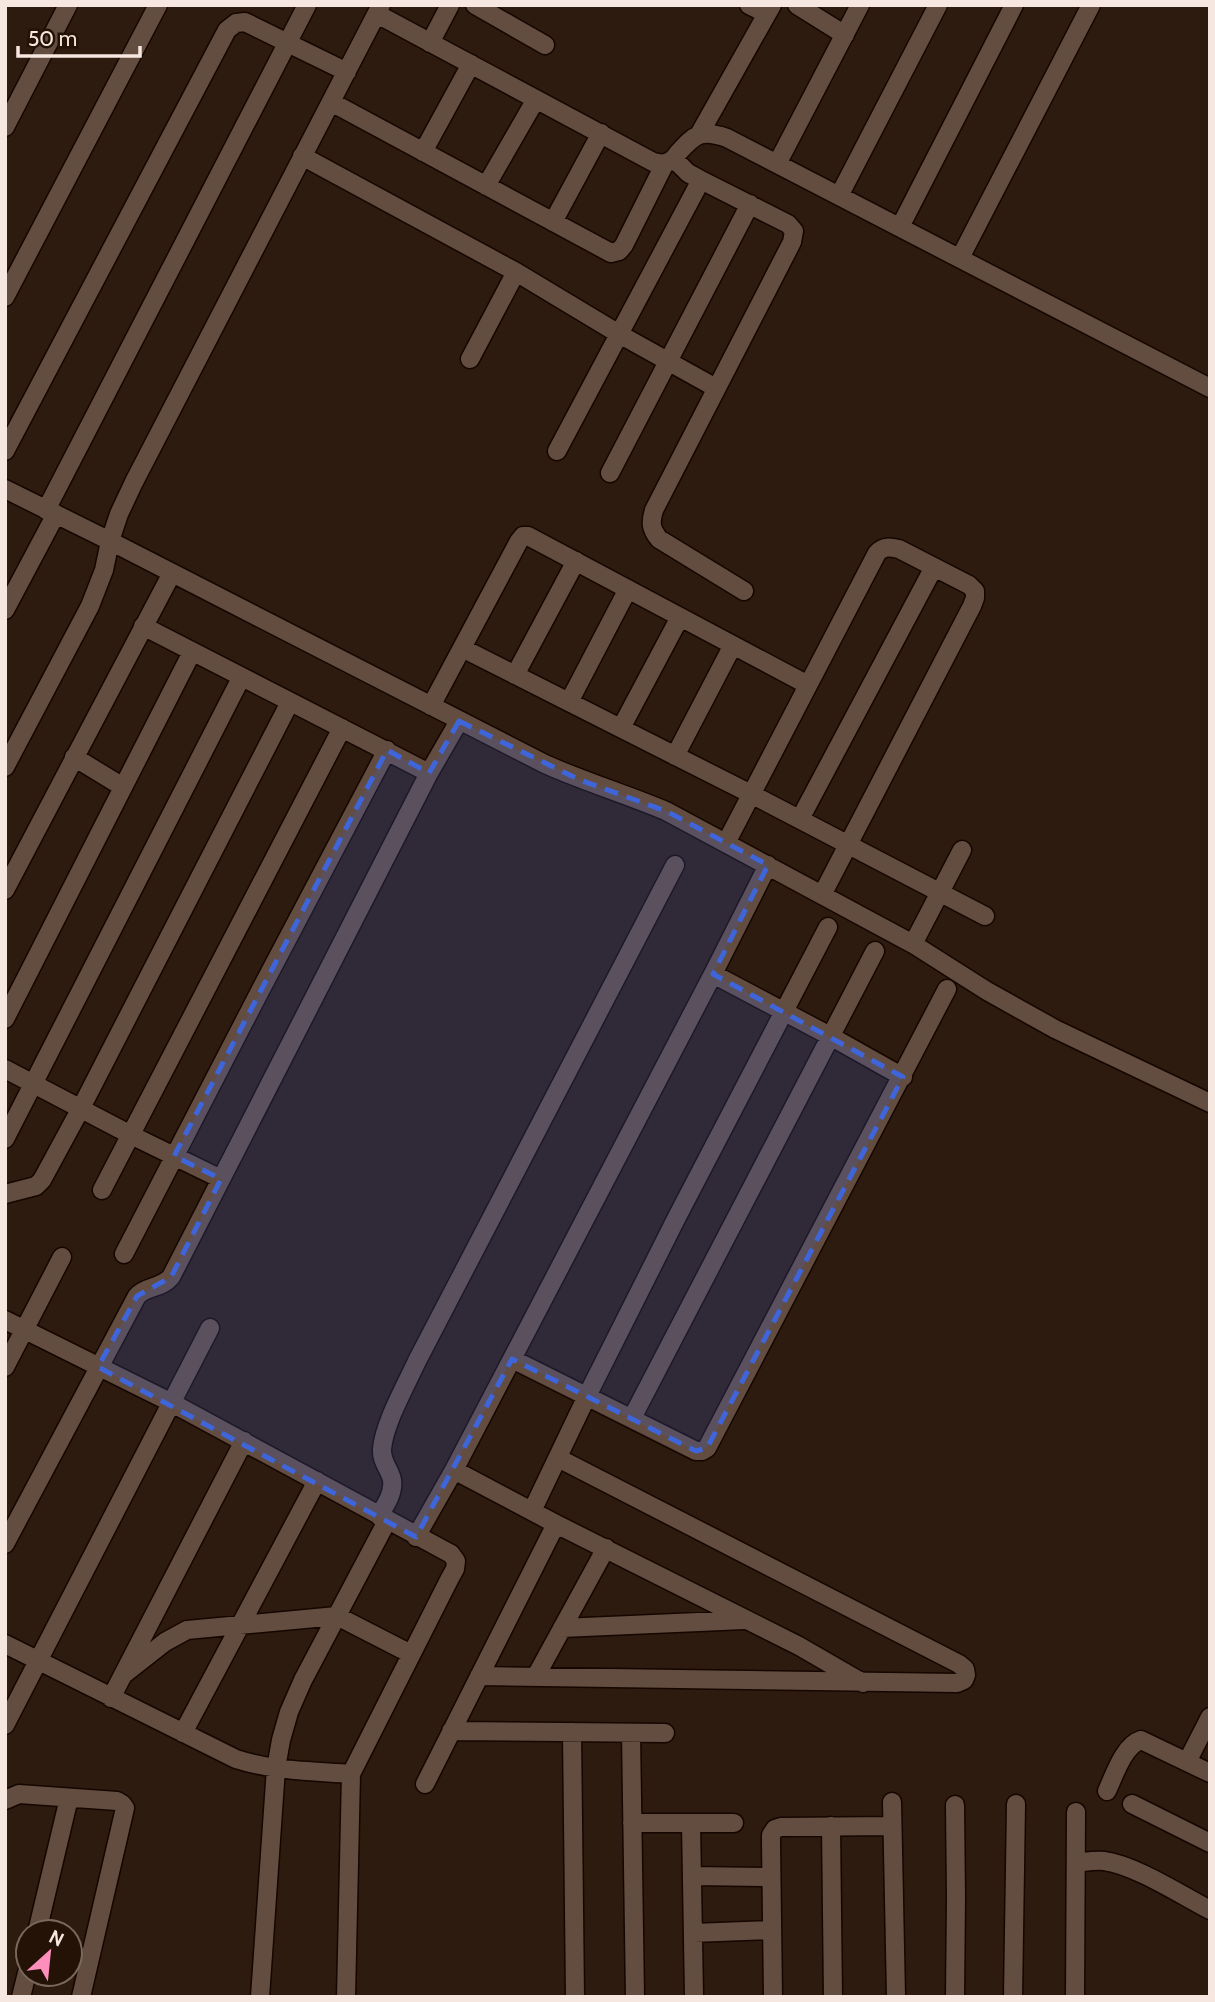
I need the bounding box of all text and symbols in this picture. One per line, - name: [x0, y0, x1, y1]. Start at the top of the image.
- scale bar: [18, 14, 140, 58]
- text: 50 m: [28, 26, 77, 51]
- north arrow: [14, 1918, 84, 1988]
- text: N: [45, 1925, 68, 1952]

